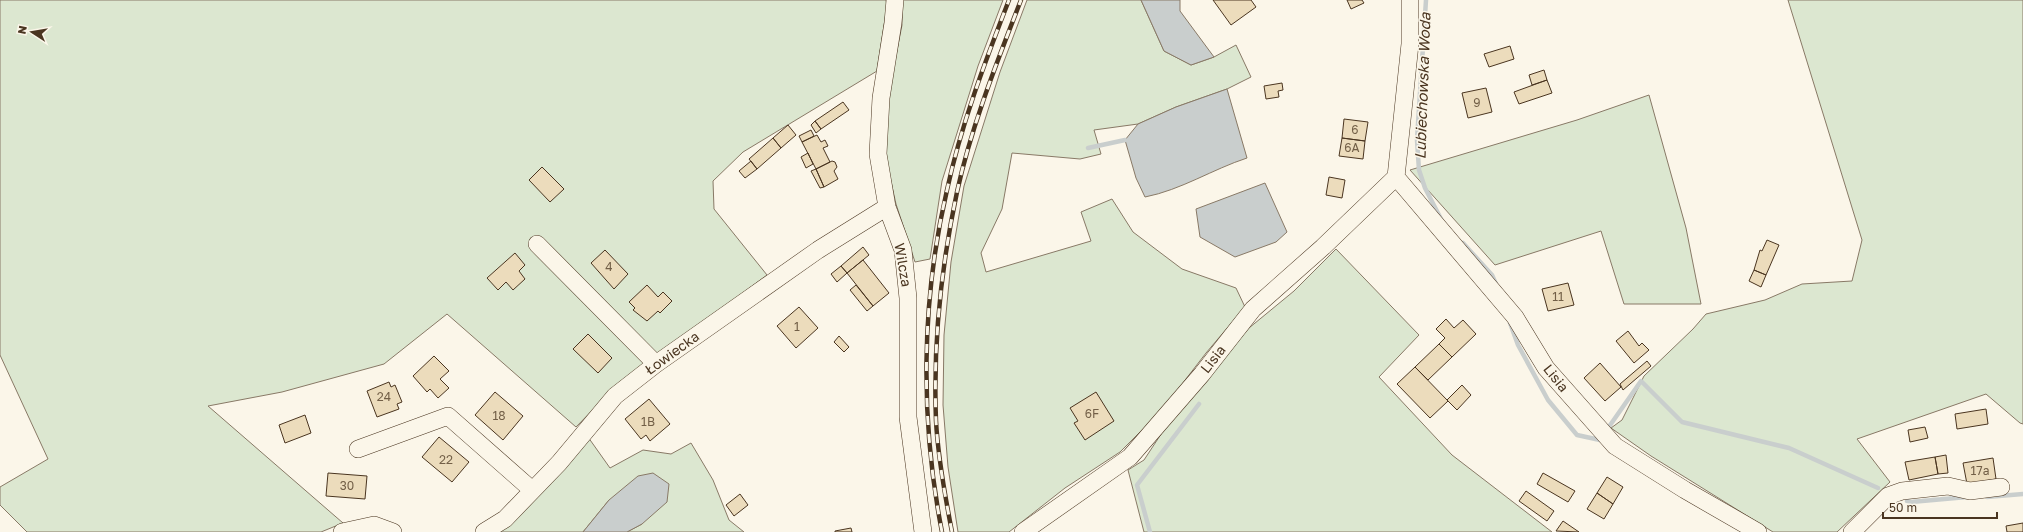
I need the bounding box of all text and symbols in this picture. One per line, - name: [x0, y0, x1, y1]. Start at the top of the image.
- north arrow: [12, 12, 52, 52]
- water label: Lubiechowska Woda: [1410, 12, 1434, 160]
- text: N: [15, 24, 29, 35]
- house number: 9: [1473, 95, 1481, 110]
- house number: 6: [1351, 122, 1359, 137]
- house number: 6A: [1344, 140, 1360, 155]
- street label: Wilcza: [891, 242, 916, 288]
- house number: 4: [605, 259, 613, 274]
- house number: 11: [1552, 289, 1564, 304]
- house number: 1: [794, 319, 800, 334]
- street label: Łowiecka: [641, 327, 702, 378]
- street label: Lisia: [1196, 341, 1229, 376]
- street label: Lisia: [1540, 360, 1573, 395]
- house number: 24: [377, 389, 391, 404]
- house number: 6F: [1085, 406, 1099, 421]
- house number: 18: [492, 408, 506, 423]
- house number: 1B: [641, 414, 655, 429]
- house number: 22: [439, 452, 453, 467]
- house number: 17a: [1971, 463, 1989, 478]
- house number: 30: [340, 478, 354, 493]
- scale bar: [1883, 494, 1997, 520]
- text: 50 m: [1889, 500, 1917, 515]

